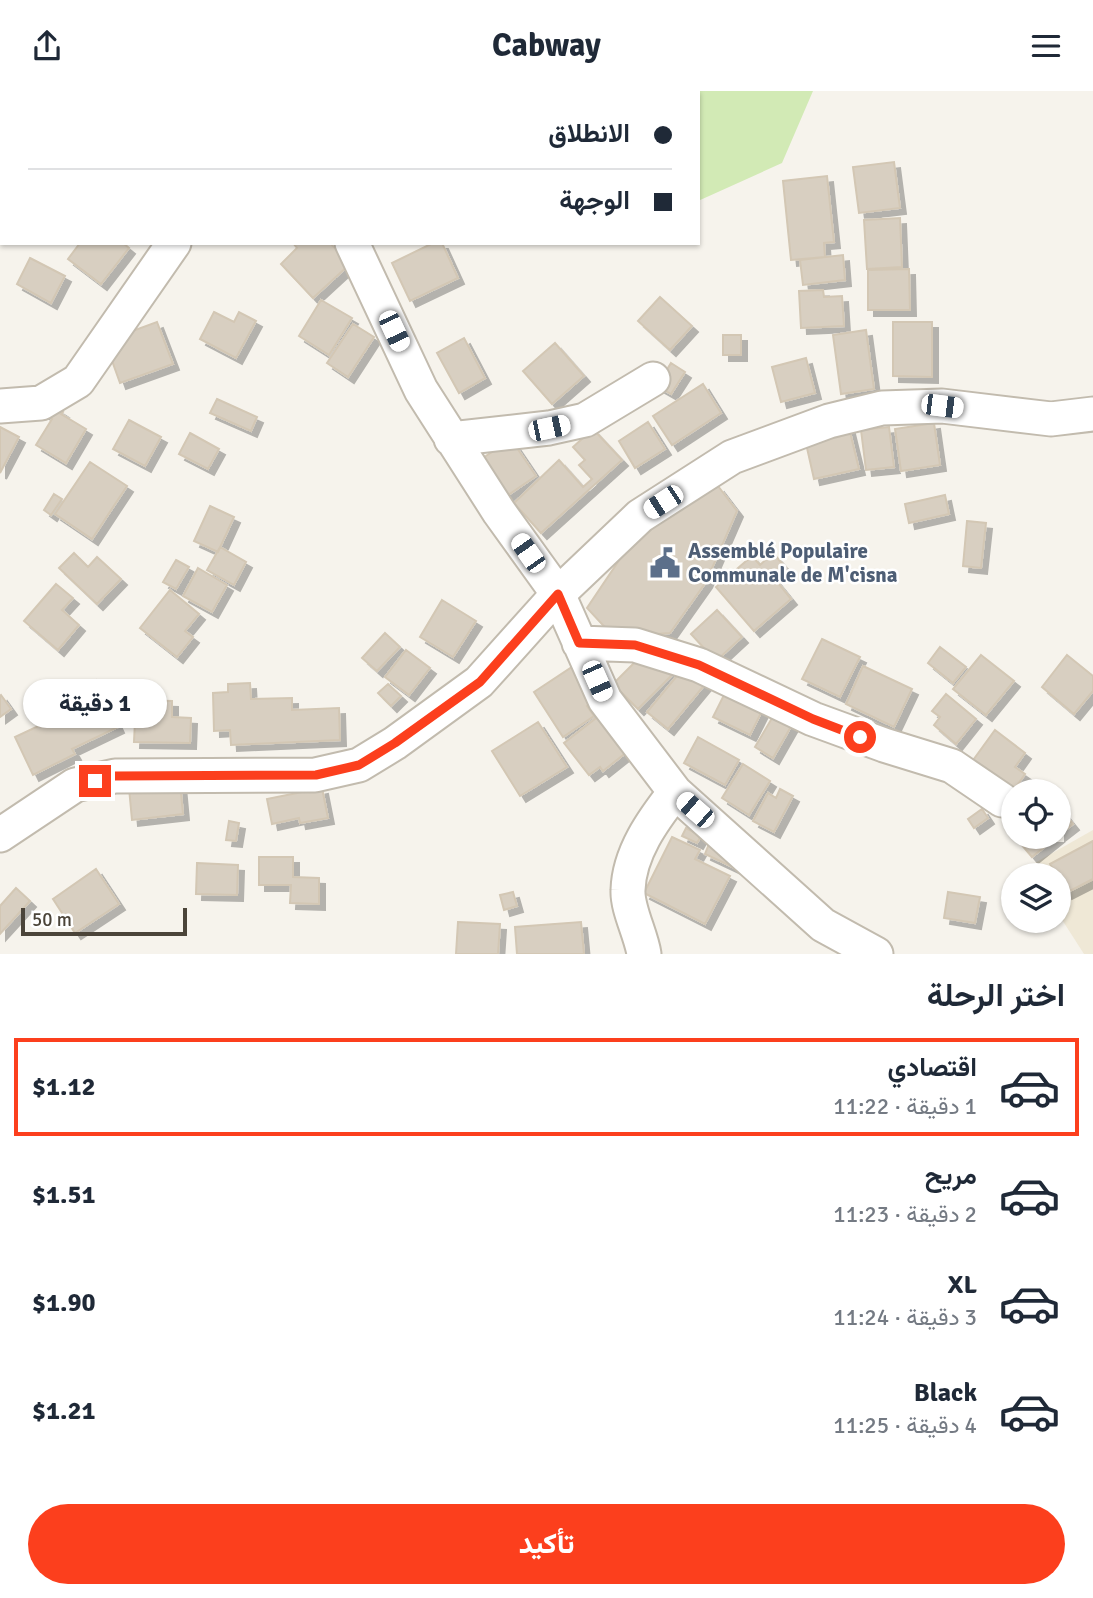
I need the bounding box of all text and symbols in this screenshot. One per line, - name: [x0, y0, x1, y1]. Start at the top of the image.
- text: Cabway: [492, 26, 601, 65]
- icon: share: [28, 27, 66, 65]
- icon: menu: [1027, 27, 1065, 65]
- text: الانطلاق: [548, 118, 630, 150]
- text: الوجهة: [559, 185, 630, 217]
- car: [376, 308, 413, 354]
- car: [920, 393, 965, 419]
- car: [527, 413, 572, 443]
- car: [640, 482, 687, 522]
- car: [508, 530, 549, 576]
- place label: Assemblé Populaire Communale de M'cisna: [688, 538, 898, 588]
- public building icon: Assemblé Populaire Communale de M'cisna: [648, 546, 682, 580]
- car: [579, 658, 616, 704]
- callout: 1 دقيقة: [23, 679, 167, 729]
- text: 1 دقيقة: [59, 689, 131, 718]
- route start: [844, 721, 876, 753]
- route end: [79, 765, 111, 797]
- map controls: [1001, 779, 1071, 933]
- button: locate: [1001, 779, 1071, 849]
- car: [673, 788, 718, 832]
- button: layers: [1001, 863, 1071, 933]
- scale bar: [21, 905, 187, 937]
- text: 50 m: [32, 908, 72, 932]
- text: اختر الرحلة: [927, 976, 1065, 1015]
- text: اقتصادي: [888, 1052, 977, 1084]
- icon: car: [998, 1056, 1061, 1119]
- text: $1.12: [32, 1071, 96, 1103]
- text: 1 دقيقة · 11:22: [833, 1092, 977, 1121]
- text: مريح: [925, 1160, 977, 1192]
- icon: car: [998, 1164, 1061, 1227]
- text: $1.51: [32, 1179, 96, 1211]
- text: 2 دقيقة · 11:23: [833, 1200, 977, 1229]
- text: XL: [947, 1269, 977, 1301]
- icon: car: [998, 1272, 1061, 1335]
- text: $1.90: [32, 1287, 96, 1319]
- text: 3 دقيقة · 11:24: [833, 1303, 977, 1332]
- text: Black: [914, 1377, 977, 1409]
- icon: car: [998, 1380, 1061, 1443]
- text: $1.21: [32, 1395, 96, 1427]
- text: 4 دقيقة · 11:25: [833, 1411, 977, 1440]
- button: تأكيد: [28, 1504, 1065, 1584]

